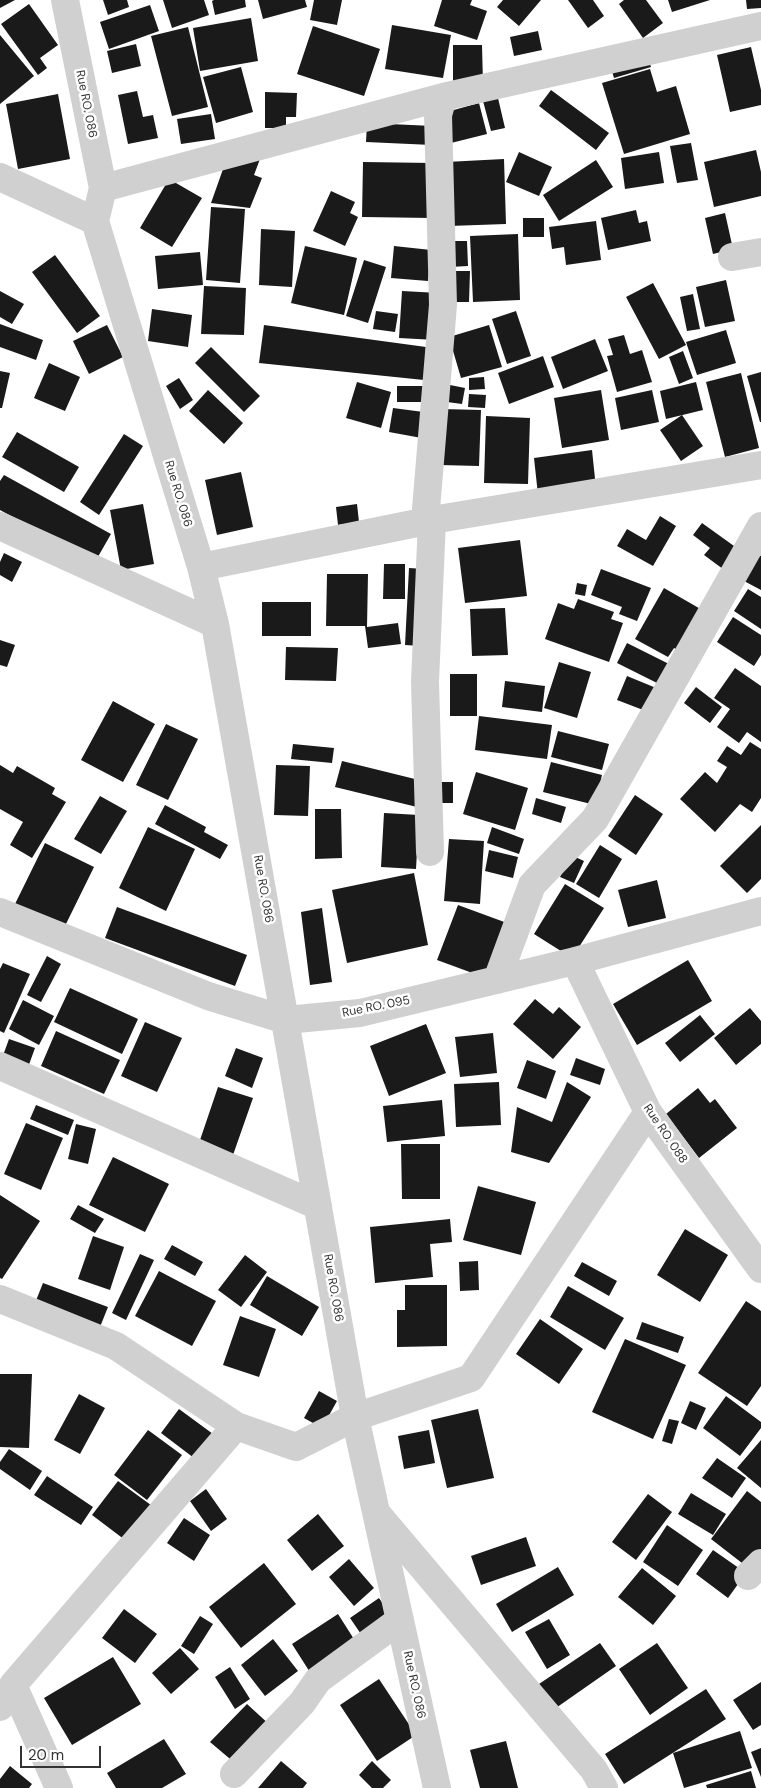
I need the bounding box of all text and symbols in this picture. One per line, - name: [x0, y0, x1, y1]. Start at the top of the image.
- street label: Rue RO. 086: [72, 69, 100, 139]
- street label: Rue RO. 086: [161, 459, 195, 529]
- street label: Rue RO. 086: [250, 854, 276, 924]
- street label: Rue RO. 095: [341, 993, 411, 1021]
- street label: Rue RO. 088: [640, 1102, 690, 1166]
- street label: Rue RO. 086: [320, 1253, 346, 1323]
- street label: Rue RO. 086: [400, 1650, 428, 1720]
- scale bar: [22, 1736, 104, 1768]
- text: 20 m: [28, 1745, 64, 1765]

